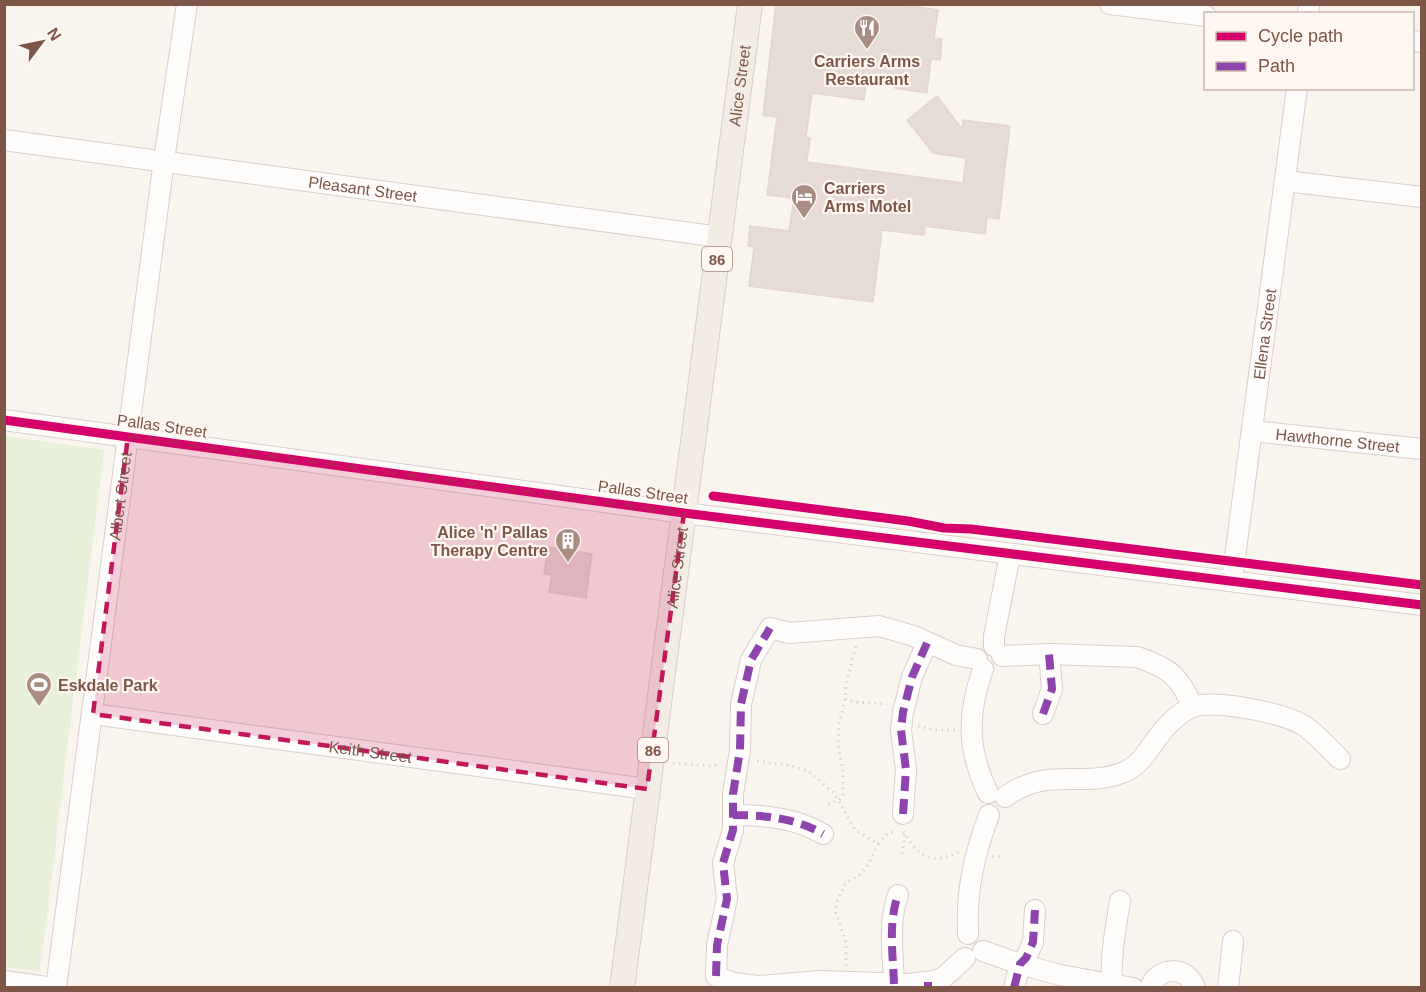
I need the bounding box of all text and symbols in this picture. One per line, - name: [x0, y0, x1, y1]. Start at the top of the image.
- north arrow: [12, 12, 72, 72]
- legend: [1204, 12, 1414, 90]
- restaurant icon: Carriers Arms Restaurant: [852, 13, 882, 51]
- text: N: [44, 25, 65, 44]
- text: Cycle path: [1258, 26, 1343, 46]
- street label: Alice Street: [726, 43, 753, 127]
- place label: Carriers Arms Restaurant: [814, 53, 920, 88]
- text: Path: [1258, 56, 1295, 76]
- street label: Pleasant Street: [307, 173, 419, 204]
- place label: Carriers Arms Motel: [824, 180, 911, 215]
- hotel icon: Carriers Arms Motel: [789, 182, 819, 220]
- road number: 86: [702, 247, 732, 271]
- street label: Ellena Street: [1250, 287, 1279, 381]
- street label: Pallas Street: [116, 411, 209, 441]
- street label: Hawthorne Street: [1275, 425, 1401, 455]
- street label: Albert Street: [106, 450, 134, 541]
- street label: Pallas Street: [597, 477, 690, 507]
- place label: Alice 'n' Pallas Therapy Centre: [431, 524, 548, 559]
- street label: Alice Street: [663, 525, 690, 609]
- building icon: Alice 'n' Pallas Therapy Centre: [553, 526, 583, 564]
- sports icon: Eskdale Park: [24, 670, 54, 708]
- place label: Eskdale Park: [58, 677, 158, 694]
- street label: Keith Street: [328, 738, 414, 766]
- road number: 86: [638, 738, 668, 762]

